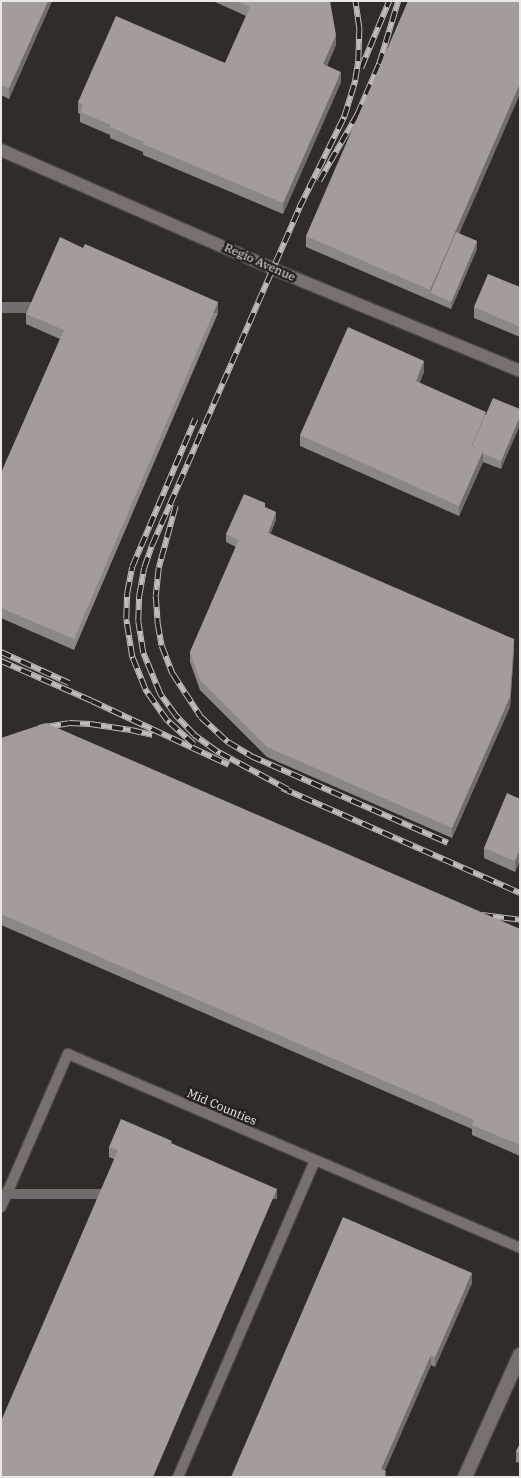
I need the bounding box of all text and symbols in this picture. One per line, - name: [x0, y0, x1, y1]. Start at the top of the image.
- street label: Regio Avenue: [222, 240, 298, 284]
- street label: Mid Counties: [185, 1086, 259, 1128]

